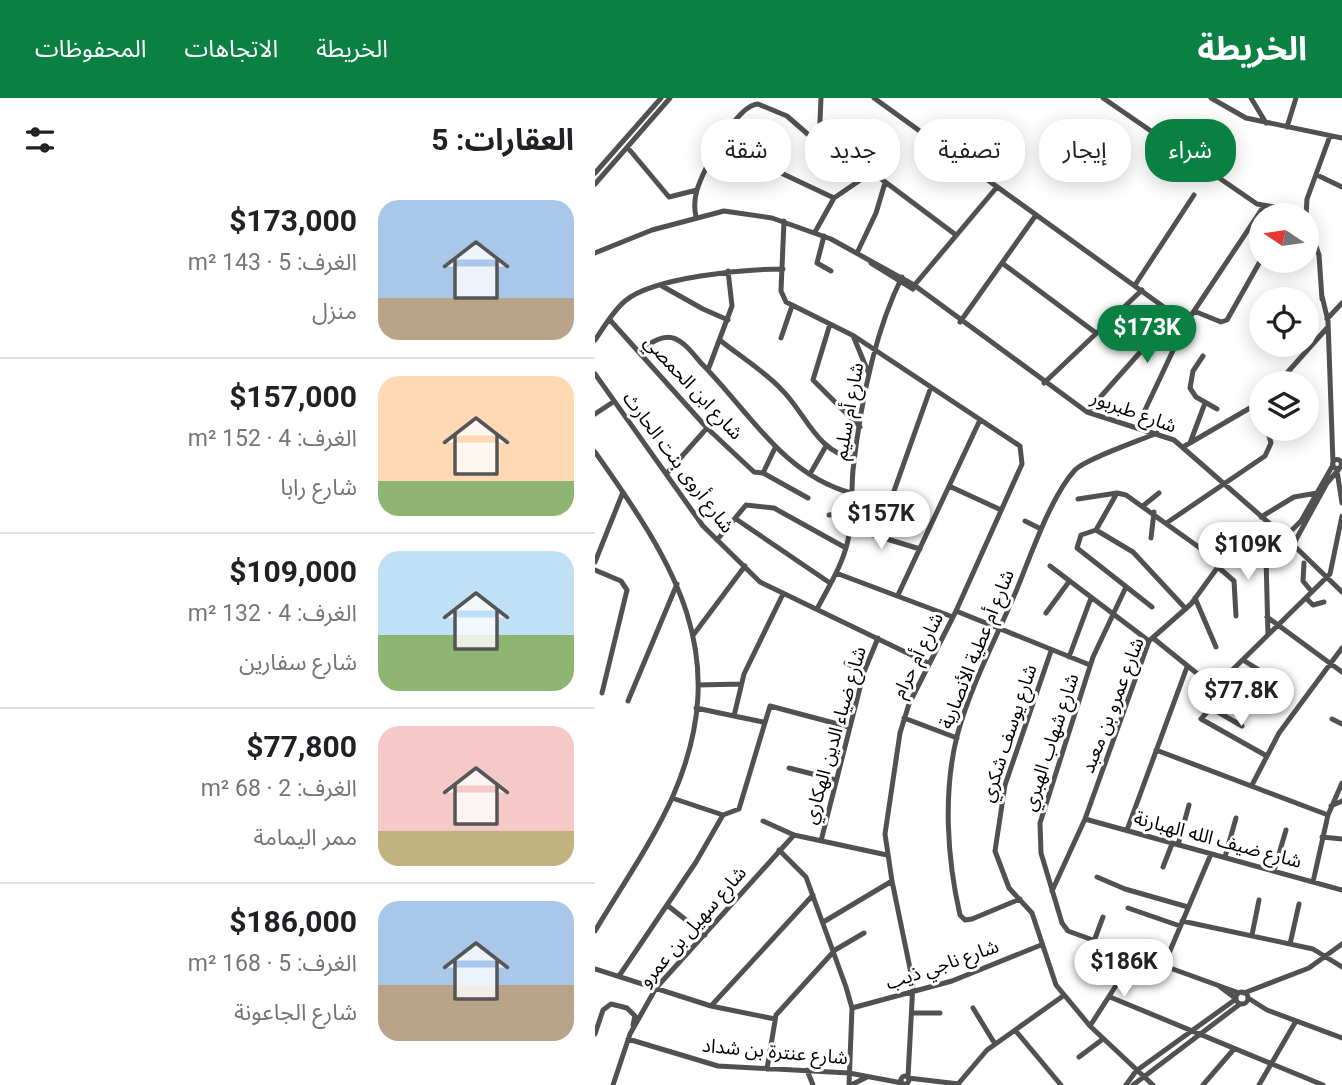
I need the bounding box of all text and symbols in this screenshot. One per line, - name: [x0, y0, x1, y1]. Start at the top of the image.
- text: الخريطة: [1197, 29, 1307, 68]
- text: المحفوظات: [35, 35, 146, 63]
- text: الاتجاهات: [184, 35, 278, 63]
- text: الخريطة: [316, 35, 388, 63]
- chip: شقة: [701, 119, 791, 182]
- chip: جديد: [805, 119, 900, 182]
- chip: تصفية: [914, 119, 1025, 182]
- chip: إيجار: [1039, 119, 1131, 182]
- chip: شراء: [1145, 119, 1236, 182]
- icon: filters: [21, 121, 59, 159]
- text: العقارات: 5: [431, 122, 574, 157]
- text: $173,000: [229, 203, 357, 238]
- north arrow: [1249, 203, 1319, 273]
- map controls: [1249, 203, 1319, 441]
- icon: home: [434, 228, 518, 312]
- text: الغرف: 5 · 143 m²: [188, 249, 357, 276]
- button: locate: [1249, 287, 1319, 357]
- text: منزل: [312, 298, 357, 325]
- pin: $173K: [1098, 306, 1196, 365]
- text: $173K: [1113, 314, 1181, 341]
- street label: شارع ابن الحمصي: [637, 330, 748, 447]
- street label: شارع أم سليم: [829, 361, 871, 462]
- button: layers: [1249, 371, 1319, 441]
- text: $157,000: [229, 379, 357, 414]
- street label: شارع طبربور: [1086, 385, 1180, 439]
- street label: شارع أروى بنت الحارث: [616, 387, 739, 539]
- icon: home: [434, 404, 518, 488]
- text: الغرف: 4 · 152 m²: [188, 425, 357, 452]
- text: شارع رابا: [280, 474, 357, 501]
- pin: $157K: [832, 491, 930, 551]
- text: $157K: [847, 500, 915, 527]
- pin: $109K: [1199, 522, 1297, 582]
- text: $109K: [1214, 531, 1282, 558]
- text: $109,000: [229, 554, 357, 589]
- street label: شارع أم عطية الأنصارية: [934, 566, 1022, 733]
- icon: home: [434, 579, 518, 663]
- text: الغرف: 4 · 132 m²: [188, 600, 357, 627]
- street label: شارع أم حرام: [887, 609, 951, 703]
- street label: شارع عمرو بن معبد: [1076, 634, 1151, 777]
- street label: شارع ضياء الدين الهكاري: [798, 644, 874, 827]
- text: شارع سفارين: [239, 649, 357, 676]
- street label: شارع يوسف شكري: [975, 661, 1045, 806]
- pin: $77.8K: [1184, 668, 1298, 728]
- street label: شارع شهاب الهبري: [1017, 671, 1087, 815]
- text: $77.8K: [1204, 677, 1278, 704]
- text: $77,800: [246, 729, 357, 764]
- icon: home: [434, 754, 518, 838]
- text: الغرف: 2 · 68 m²: [201, 775, 357, 802]
- street label: شارع ضيف الله الهبارنة: [1131, 806, 1304, 875]
- text: ممر اليمامة: [254, 824, 357, 851]
- street label: شارع سهيل بن عمرو: [634, 861, 752, 993]
- text: $186,000: [229, 904, 357, 939]
- icon: home: [434, 929, 518, 1013]
- street label: شارع ناجي ذيب: [883, 934, 1003, 998]
- pin: $186K: [1075, 940, 1173, 999]
- text: $186K: [1090, 948, 1158, 975]
- text: الغرف: 5 · 168 m²: [188, 950, 357, 977]
- text: شارع الجاعونة: [234, 999, 357, 1026]
- street label: شارع عنترة بن شداد: [701, 1034, 849, 1071]

